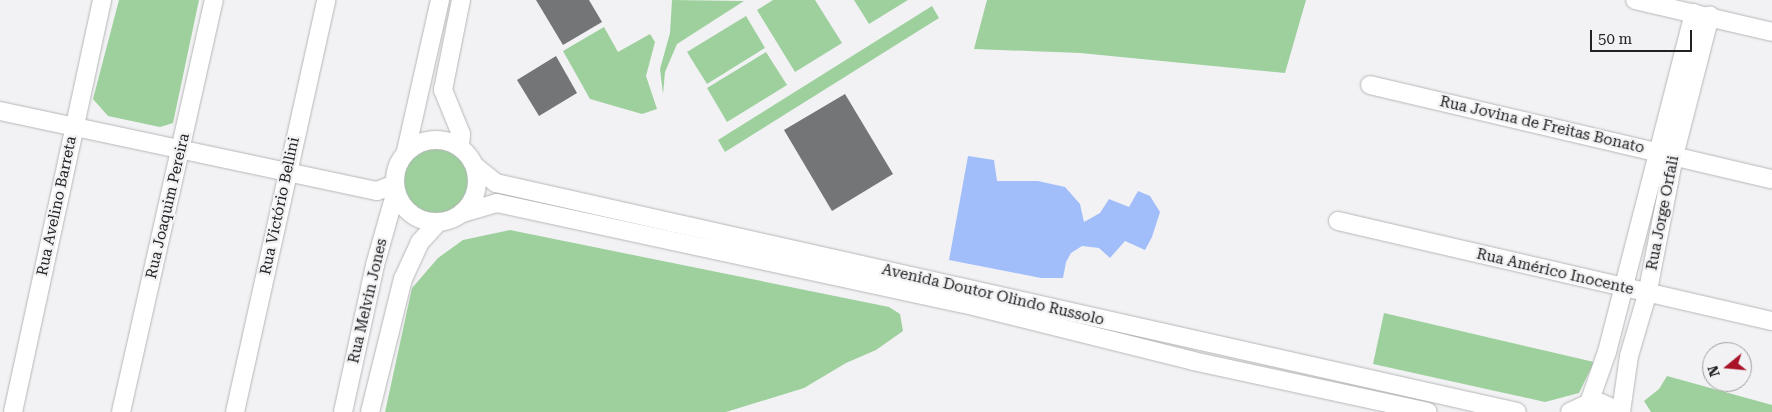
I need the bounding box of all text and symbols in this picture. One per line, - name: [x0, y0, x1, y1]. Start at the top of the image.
- scale bar: [1592, 20, 1694, 52]
- text: 50 m: [1598, 30, 1632, 48]
- street label: Rua Jovina de Freitas Bonato: [1438, 93, 1646, 157]
- street label: Rua Joaquim Pereira: [143, 132, 193, 280]
- street label: Rua Avelino Barreta: [33, 135, 81, 277]
- street label: Rua Victório Bellini: [257, 135, 303, 277]
- street label: Rua Jorge Orfali: [1643, 154, 1683, 272]
- street label: Rua Melvin Jones: [345, 237, 391, 365]
- street label: Rua Américo Inocente: [1475, 245, 1635, 299]
- street label: Avenida Doutor Olindo Russolo: [880, 261, 1106, 329]
- north arrow: [1702, 342, 1752, 392]
- text: N: [1704, 364, 1723, 379]

